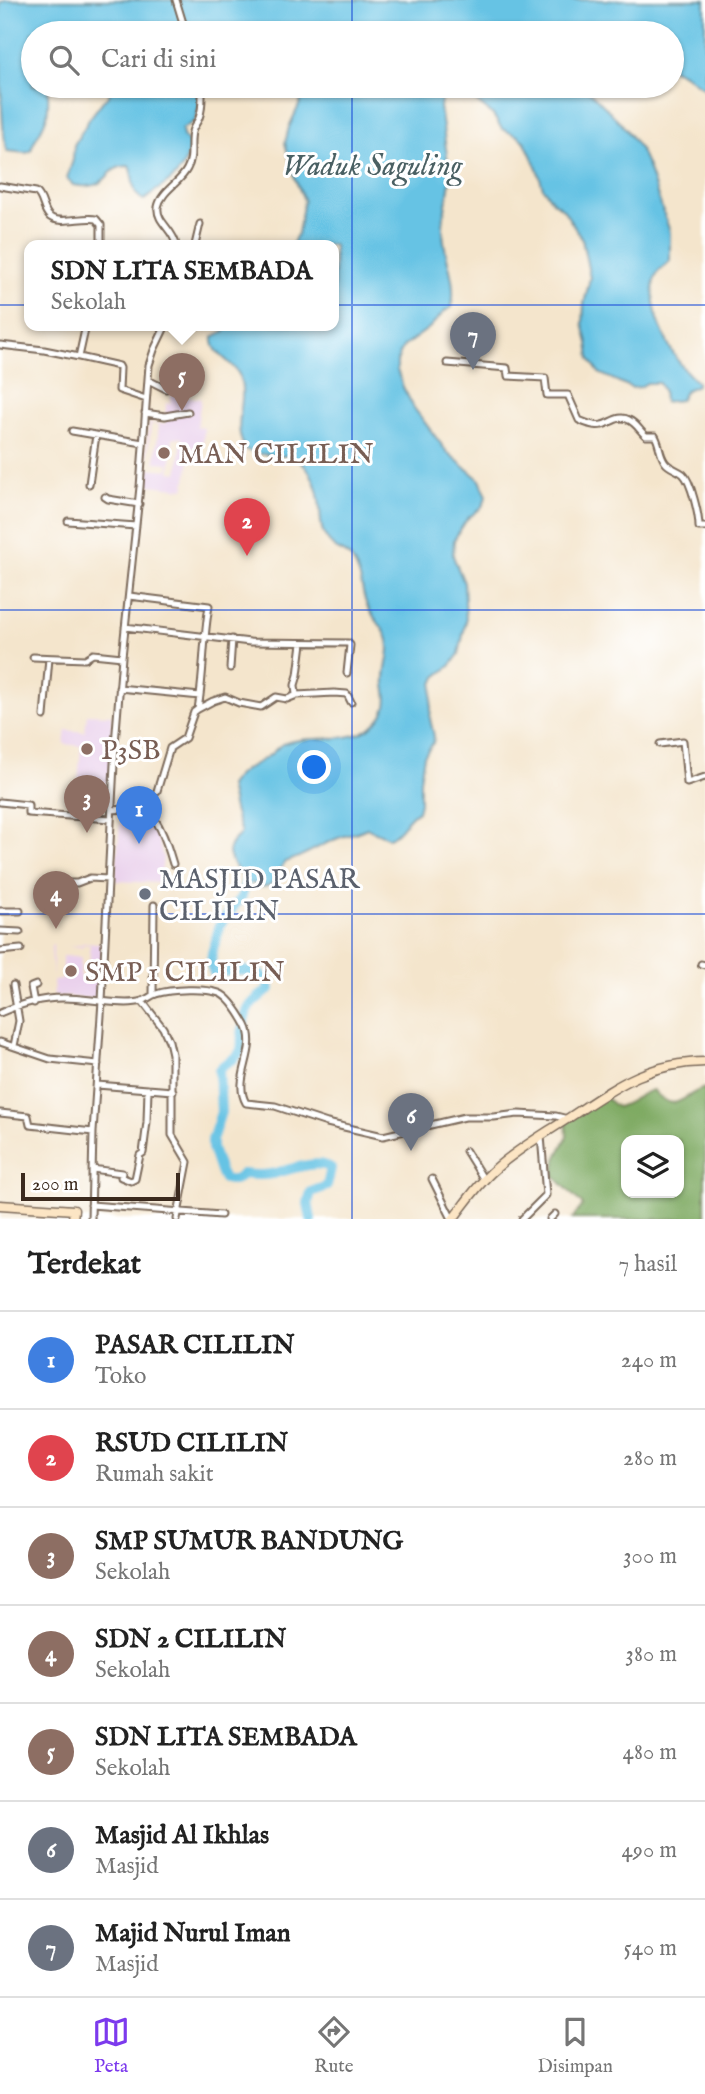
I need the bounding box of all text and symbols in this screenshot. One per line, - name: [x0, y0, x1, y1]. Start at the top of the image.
- search box: [21, 21, 684, 98]
- icon: search: [45, 41, 83, 79]
- text: Cari di sini: [101, 43, 216, 76]
- water label: Waduk Saguling: [282, 148, 464, 186]
- popup: [24, 240, 339, 331]
- text: SDN LITA SEMBADA: [51, 255, 312, 288]
- text: Sekolah: [51, 288, 126, 317]
- pin: 7: [450, 312, 496, 370]
- pin: 5: [159, 353, 205, 411]
- place label: MAN CILILIN: [178, 438, 374, 473]
- marker: MAN CILILIN: [156, 445, 172, 461]
- pin: 2: [224, 498, 270, 556]
- place label: P3SB: [101, 734, 161, 769]
- marker: P3SB: [79, 741, 95, 757]
- your location: [297, 750, 331, 784]
- pin: 3: [64, 775, 110, 833]
- pin: 1: [116, 786, 162, 844]
- place label: MASJID PASAR CILILIN: [159, 863, 360, 930]
- pin: 4: [33, 871, 79, 929]
- marker: MASJID PASAR CILILIN: [137, 886, 153, 902]
- place label: SMP 1 CILILIN: [85, 956, 285, 991]
- marker: SMP 1 CILILIN: [63, 963, 79, 979]
- pin: 6: [388, 1093, 434, 1151]
- map controls: [621, 1135, 684, 1198]
- button: layers: [621, 1135, 684, 1198]
- scale bar: [21, 1170, 180, 1202]
- text: 200 m: [32, 1173, 78, 1197]
- text: Terdekat: [28, 1246, 141, 1284]
- text: 7 hasil: [619, 1250, 677, 1279]
- text: PASAR CILILIN: [95, 1329, 295, 1362]
- text: 1: [47, 1346, 55, 1375]
- text: 240 m: [621, 1346, 677, 1375]
- text: Toko: [95, 1362, 147, 1391]
- text: RSUD CILILIN: [95, 1427, 288, 1460]
- text: 2: [46, 1444, 56, 1473]
- text: 280 m: [623, 1444, 677, 1473]
- text: Rumah sakit: [95, 1460, 214, 1489]
- text: SMP SUMUR BANDUNG: [95, 1525, 403, 1558]
- text: 3: [47, 1542, 55, 1571]
- text: 300 m: [623, 1542, 677, 1571]
- text: Sekolah: [95, 1558, 170, 1587]
- text: SDN 2 CILILIN: [95, 1623, 286, 1656]
- text: 4: [45, 1640, 57, 1669]
- text: 380 m: [625, 1640, 677, 1669]
- text: Sekolah: [95, 1656, 170, 1685]
- text: SDN LITA SEMBADA: [95, 1721, 357, 1754]
- text: 5: [47, 1738, 55, 1767]
- text: 480 m: [623, 1738, 677, 1767]
- text: Sekolah: [95, 1754, 170, 1783]
- text: Masjid Al Ikhlas: [95, 1819, 269, 1852]
- text: 6: [46, 1836, 56, 1865]
- text: 490 m: [622, 1836, 677, 1865]
- text: Masjid: [95, 1852, 158, 1881]
- text: Majid Nurul Iman: [95, 1917, 291, 1950]
- text: 7: [46, 1934, 56, 1963]
- text: 540 m: [623, 1934, 677, 1963]
- text: Masjid: [95, 1950, 158, 1979]
- tab: Peta: [92, 2013, 130, 2079]
- tab: Rute: [314, 2013, 354, 2079]
- tab: Disimpan: [538, 2013, 613, 2079]

